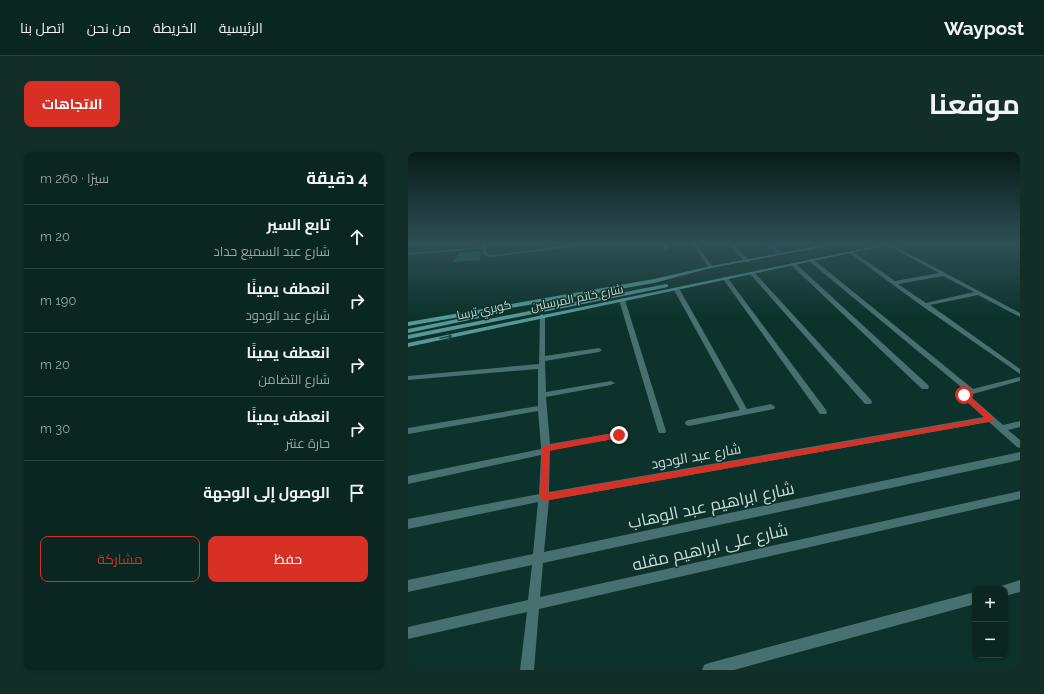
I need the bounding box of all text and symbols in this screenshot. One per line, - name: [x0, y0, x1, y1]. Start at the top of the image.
- text: Waypost: [944, 17, 1024, 39]
- text: اتصل بنا: [20, 20, 65, 36]
- text: من نحن: [87, 20, 131, 36]
- text: الخريطة: [153, 20, 197, 36]
- text: الرئيسية: [219, 20, 263, 36]
- button: الاتجاهات: [24, 81, 120, 127]
- text: موقعنا: [929, 88, 1020, 121]
- text: 4 دقيقة: [306, 168, 368, 188]
- text: سيرًا · 260 m: [40, 171, 109, 186]
- text: تابع السير: [267, 216, 330, 234]
- icon: ahead: [346, 226, 368, 248]
- text: 20 m: [40, 229, 70, 244]
- text: شارع عبد السميع حداد: [213, 244, 330, 259]
- text: انعطف يمينًا: [246, 280, 330, 298]
- street label: شارع خاتم المرسلين: [529, 282, 625, 315]
- icon: right: [346, 290, 368, 312]
- text: 190 m: [40, 293, 76, 308]
- street label: كوبري ترسا: [455, 297, 513, 326]
- text: شارع عبد الودود: [245, 308, 330, 323]
- one-way arrow: [439, 332, 452, 340]
- text: انعطف يمينًا: [246, 344, 330, 362]
- icon: right: [346, 354, 368, 376]
- text: 20 m: [40, 357, 70, 372]
- text: شارع التضامن: [258, 372, 330, 387]
- route start: [955, 386, 973, 404]
- text: انعطف يمينًا: [246, 408, 330, 426]
- icon: right: [346, 418, 368, 440]
- text: 30 m: [40, 421, 70, 436]
- route end: [610, 426, 628, 444]
- text: حارة عنتر: [285, 436, 330, 451]
- street label: شارع عبد الودود: [650, 440, 742, 473]
- street label: شارع ابراهيم عبد الوهاب: [626, 478, 796, 534]
- icon: arrive: [346, 482, 368, 504]
- text: الوصول إلى الوجهة: [203, 484, 330, 502]
- street label: شارع على ابراهيم مقله: [630, 519, 790, 577]
- button: مشاركة: [40, 536, 200, 582]
- button: حفظ: [208, 536, 368, 582]
- map controls: [972, 586, 1008, 658]
- button: +: [972, 586, 1008, 622]
- button: −: [972, 622, 1008, 658]

